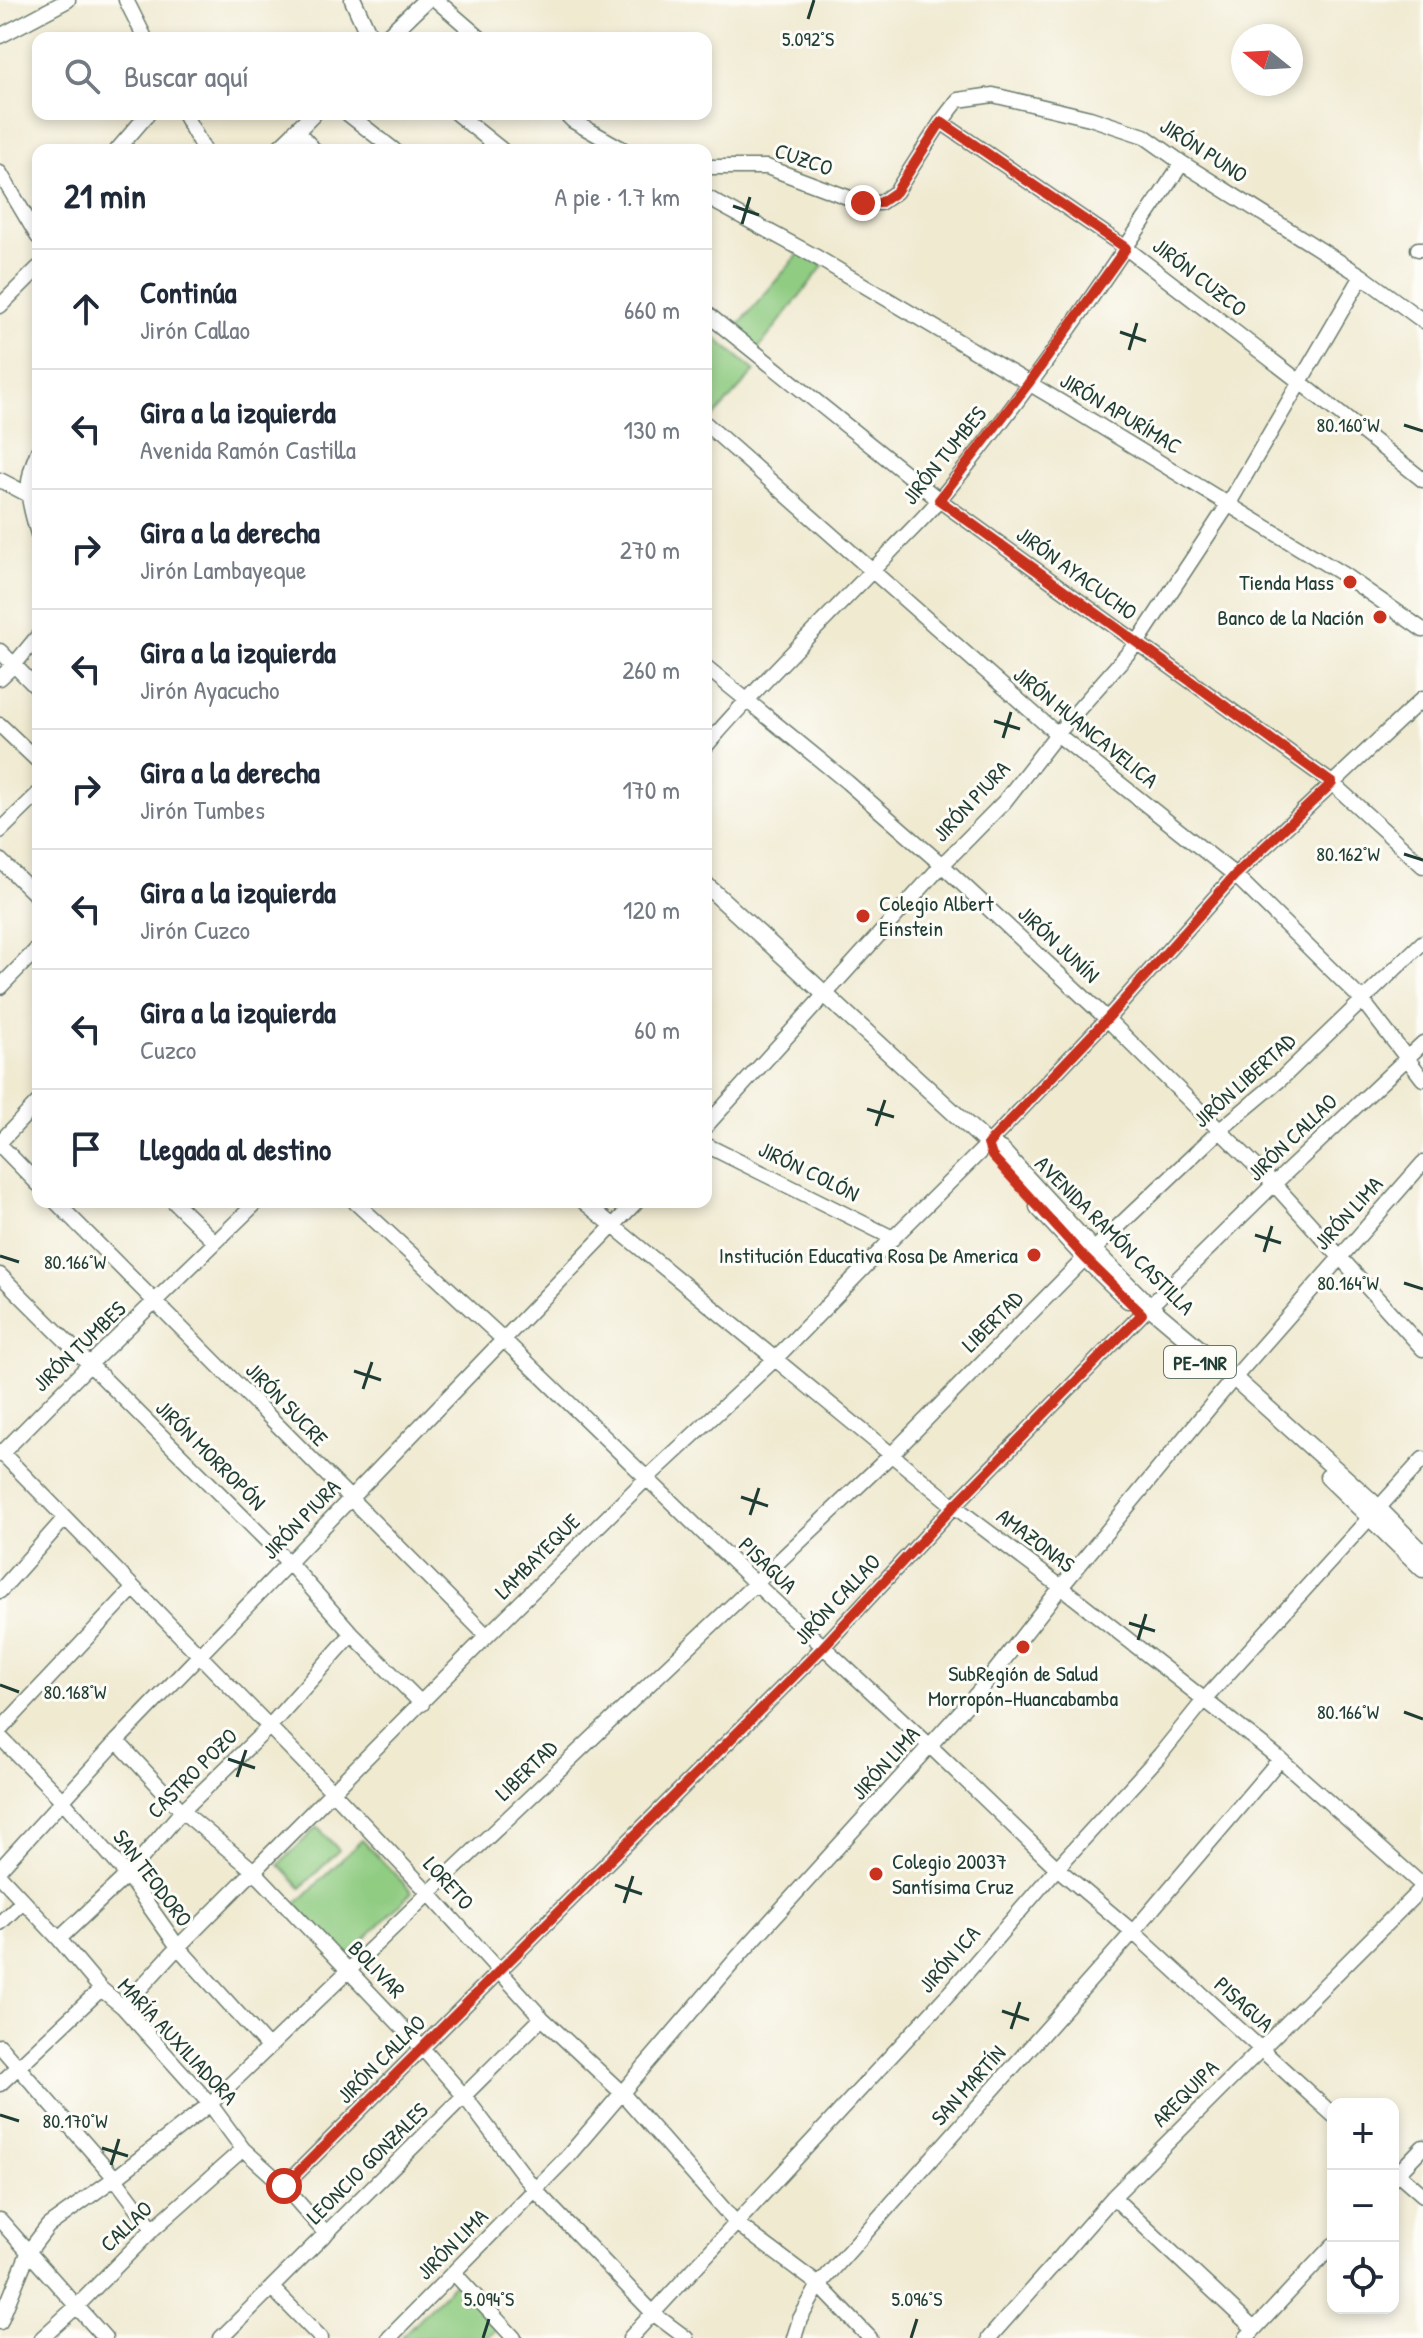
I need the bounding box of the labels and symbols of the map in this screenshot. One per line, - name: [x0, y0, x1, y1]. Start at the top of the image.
- north arrow: [1231, 24, 1303, 96]
- text: 5.092°S: [782, 25, 834, 52]
- street label: JIRÓN PUNO: [1154, 110, 1254, 190]
- street label: CUZCO: [771, 135, 837, 183]
- route end: [845, 185, 881, 221]
- street label: JIRÓN CUZCO: [1147, 231, 1253, 323]
- street label: JIRÓN APURÍMAC: [1055, 365, 1187, 461]
- street label: JIRÓN TUMBES: [895, 399, 993, 511]
- text: 80.160°W: [1316, 411, 1380, 438]
- street label: JIRÓN AYACUCHO: [1011, 519, 1143, 627]
- place label: Tienda Mass: [1239, 567, 1334, 597]
- marker: Tienda Mass: [1341, 573, 1359, 591]
- place label: Banco de la Nación: [1217, 602, 1364, 632]
- marker: Banco de la Nación: [1371, 608, 1389, 626]
- street label: JIRÓN HUANCAVELICA: [1007, 659, 1165, 795]
- street label: JIRÓN PIURA: [926, 754, 1017, 848]
- text: 80.162°W: [1316, 840, 1380, 867]
- place label: Colegio Albert Einstein: [879, 888, 994, 943]
- street label: JIRÓN JUNÍN: [1012, 899, 1106, 989]
- marker: Colegio Albert Einstein: [854, 907, 872, 925]
- street label: JIRÓN LIBERTAD: [1186, 1026, 1302, 1134]
- street label: JIRÓN CALLAO: [1240, 1086, 1344, 1188]
- street label: JIRÓN COLÓN: [754, 1134, 864, 1208]
- street label: AVENIDA RAMÓN CASTILLA: [1029, 1149, 1202, 1322]
- street label: JIRÓN LIMA: [1307, 1170, 1389, 1256]
- place label: Institución Educativa Rosa De America: [719, 1240, 1018, 1270]
- marker: Institución Educativa Rosa De America: [1025, 1246, 1043, 1264]
- text: 80.166°W: [44, 1248, 107, 1275]
- text: 80.164°W: [1317, 1269, 1379, 1296]
- street label: LIBERTAD: [955, 1283, 1030, 1358]
- street label: JIRÓN TUMBES: [26, 1294, 132, 1398]
- road number: PE-1NR: [1164, 1346, 1236, 1378]
- street label: JIRÓN SUCRE: [239, 1355, 335, 1453]
- street label: JIRÓN MORROPÓN: [149, 1393, 273, 1517]
- street label: JIRÓN PIURA: [255, 1472, 347, 1566]
- street label: AMAZONAS: [991, 1501, 1081, 1579]
- street label: LAMBAYEQUE: [488, 1506, 587, 1605]
- street label: PISAGUA: [732, 1530, 804, 1600]
- street label: JIRÓN CALLAO: [787, 1547, 887, 1651]
- marker: SubRegión de Salud Morropón-Huancabamba: [1014, 1638, 1032, 1656]
- place label: SubRegión de Salud Morropón-Huancabamba: [928, 1658, 1118, 1713]
- text: 80.168°W: [44, 1678, 107, 1705]
- text: 80.166°W: [1317, 1698, 1380, 1725]
- street label: JIRÓN LIMA: [844, 1720, 926, 1806]
- street label: CASTRO POZO: [140, 1721, 244, 1825]
- street label: LIBERTAD: [488, 1733, 564, 1807]
- street label: SAN TEODORO: [106, 1823, 200, 1933]
- place label: Colegio 20037 Santísima Cruz: [892, 1846, 1014, 1901]
- street label: LORETO: [417, 1850, 481, 1916]
- marker: Colegio 20037 Santísima Cruz: [867, 1865, 885, 1883]
- street label: JIRÓN ICA: [911, 1919, 987, 1999]
- street label: BOLIVAR: [342, 1933, 412, 2005]
- street label: PISAGUA: [1208, 1969, 1280, 2039]
- street label: MARÍA AUXILIADORA: [111, 1971, 245, 2111]
- street label: JIRÓN CALLAO: [330, 2008, 432, 2110]
- street label: SAN MARTÍN: [924, 2038, 1012, 2132]
- street label: AREQUIPA: [1145, 2053, 1225, 2133]
- street label: LEONCIO GONZALES: [300, 2096, 434, 2230]
- text: 80.170°W: [43, 2107, 108, 2134]
- route start: [266, 2168, 302, 2204]
- street label: CALLAO: [93, 2194, 159, 2258]
- street label: JIRÓN LIMA: [410, 2202, 494, 2286]
- text: 5.094°S: [464, 2285, 514, 2312]
- text: 5.096°S: [892, 2285, 942, 2312]

